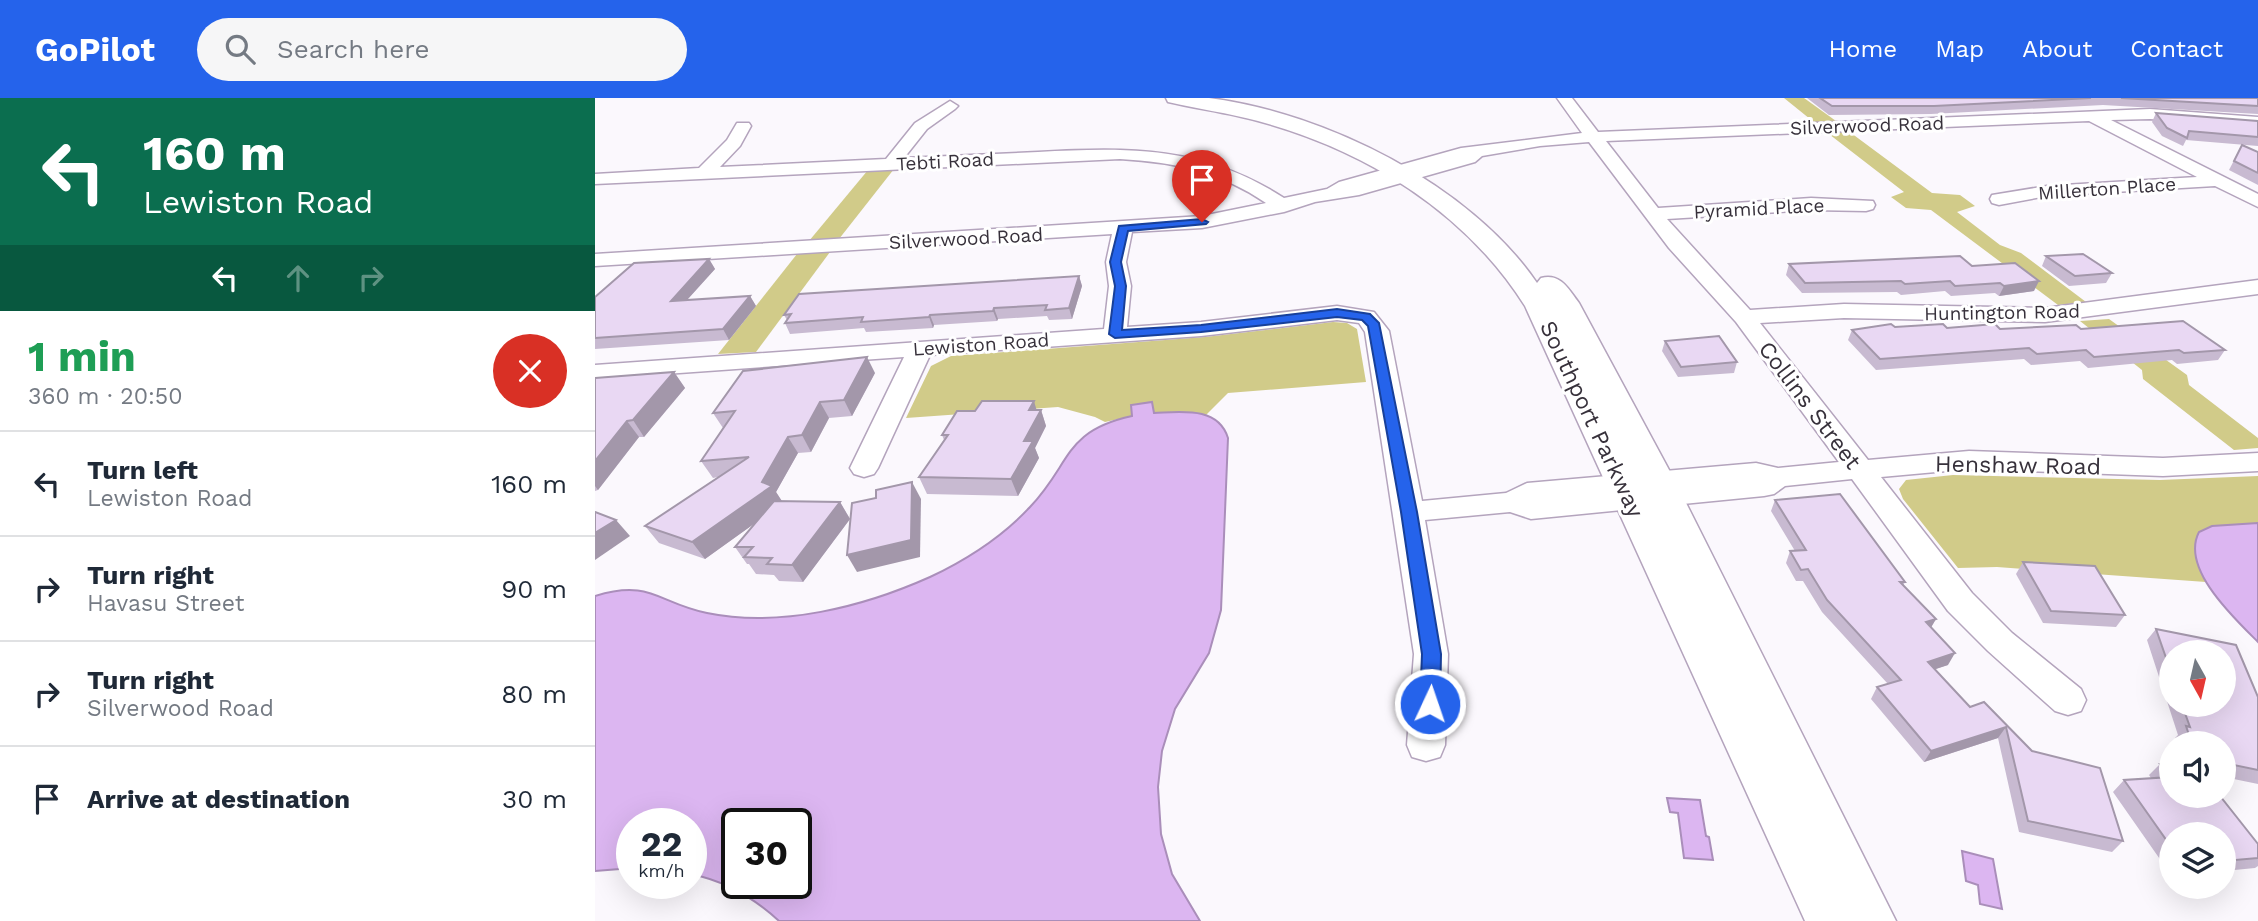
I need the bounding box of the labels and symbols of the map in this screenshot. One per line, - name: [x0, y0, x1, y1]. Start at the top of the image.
- street label: Silverwood Road: [1789, 111, 1945, 140]
- street label: Tebti Road: [896, 147, 995, 176]
- pin: [1172, 150, 1232, 222]
- street label: Millerton Place: [2037, 172, 2177, 205]
- street label: Pyramid Place: [1693, 194, 1825, 223]
- street label: Silverwood Road: [888, 223, 1044, 254]
- street label: Huntington Road: [1924, 300, 2080, 325]
- street label: Southport Parkway: [1534, 317, 1649, 522]
- street label: Lewiston Road: [912, 328, 1050, 361]
- street label: Collins Street: [1753, 336, 1867, 475]
- street label: Henshaw Road: [1935, 451, 2101, 480]
- north arrow: [2159, 640, 2237, 718]
- position arrow: [1393, 667, 1467, 741]
- speed limit sign: 30: [721, 808, 812, 899]

